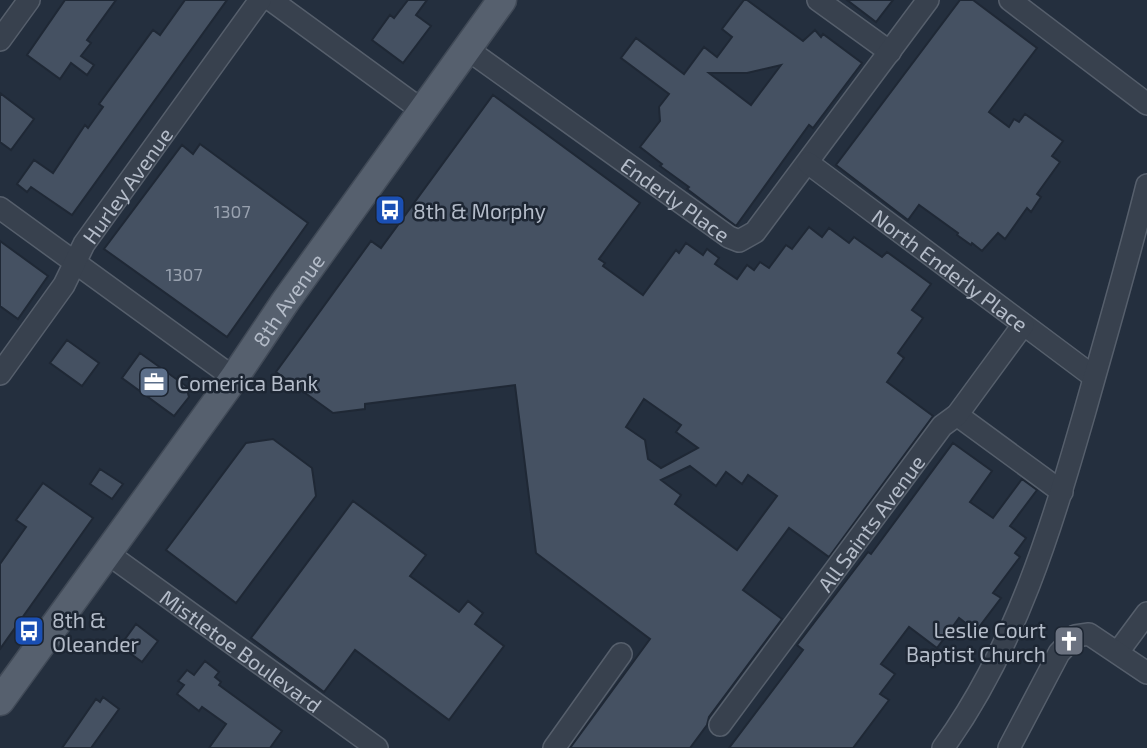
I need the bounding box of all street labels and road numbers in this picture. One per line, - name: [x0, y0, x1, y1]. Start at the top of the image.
- street label: Hurley Avenue: [76, 122, 177, 248]
- street label: Enderly Place: [616, 151, 735, 246]
- street label: North Enderly Place: [868, 203, 1033, 336]
- street label: 8th Avenue: [247, 248, 329, 351]
- street label: All Saints Avenue: [811, 449, 929, 596]
- street label: Mistletoe Boulevard: [156, 584, 327, 717]

